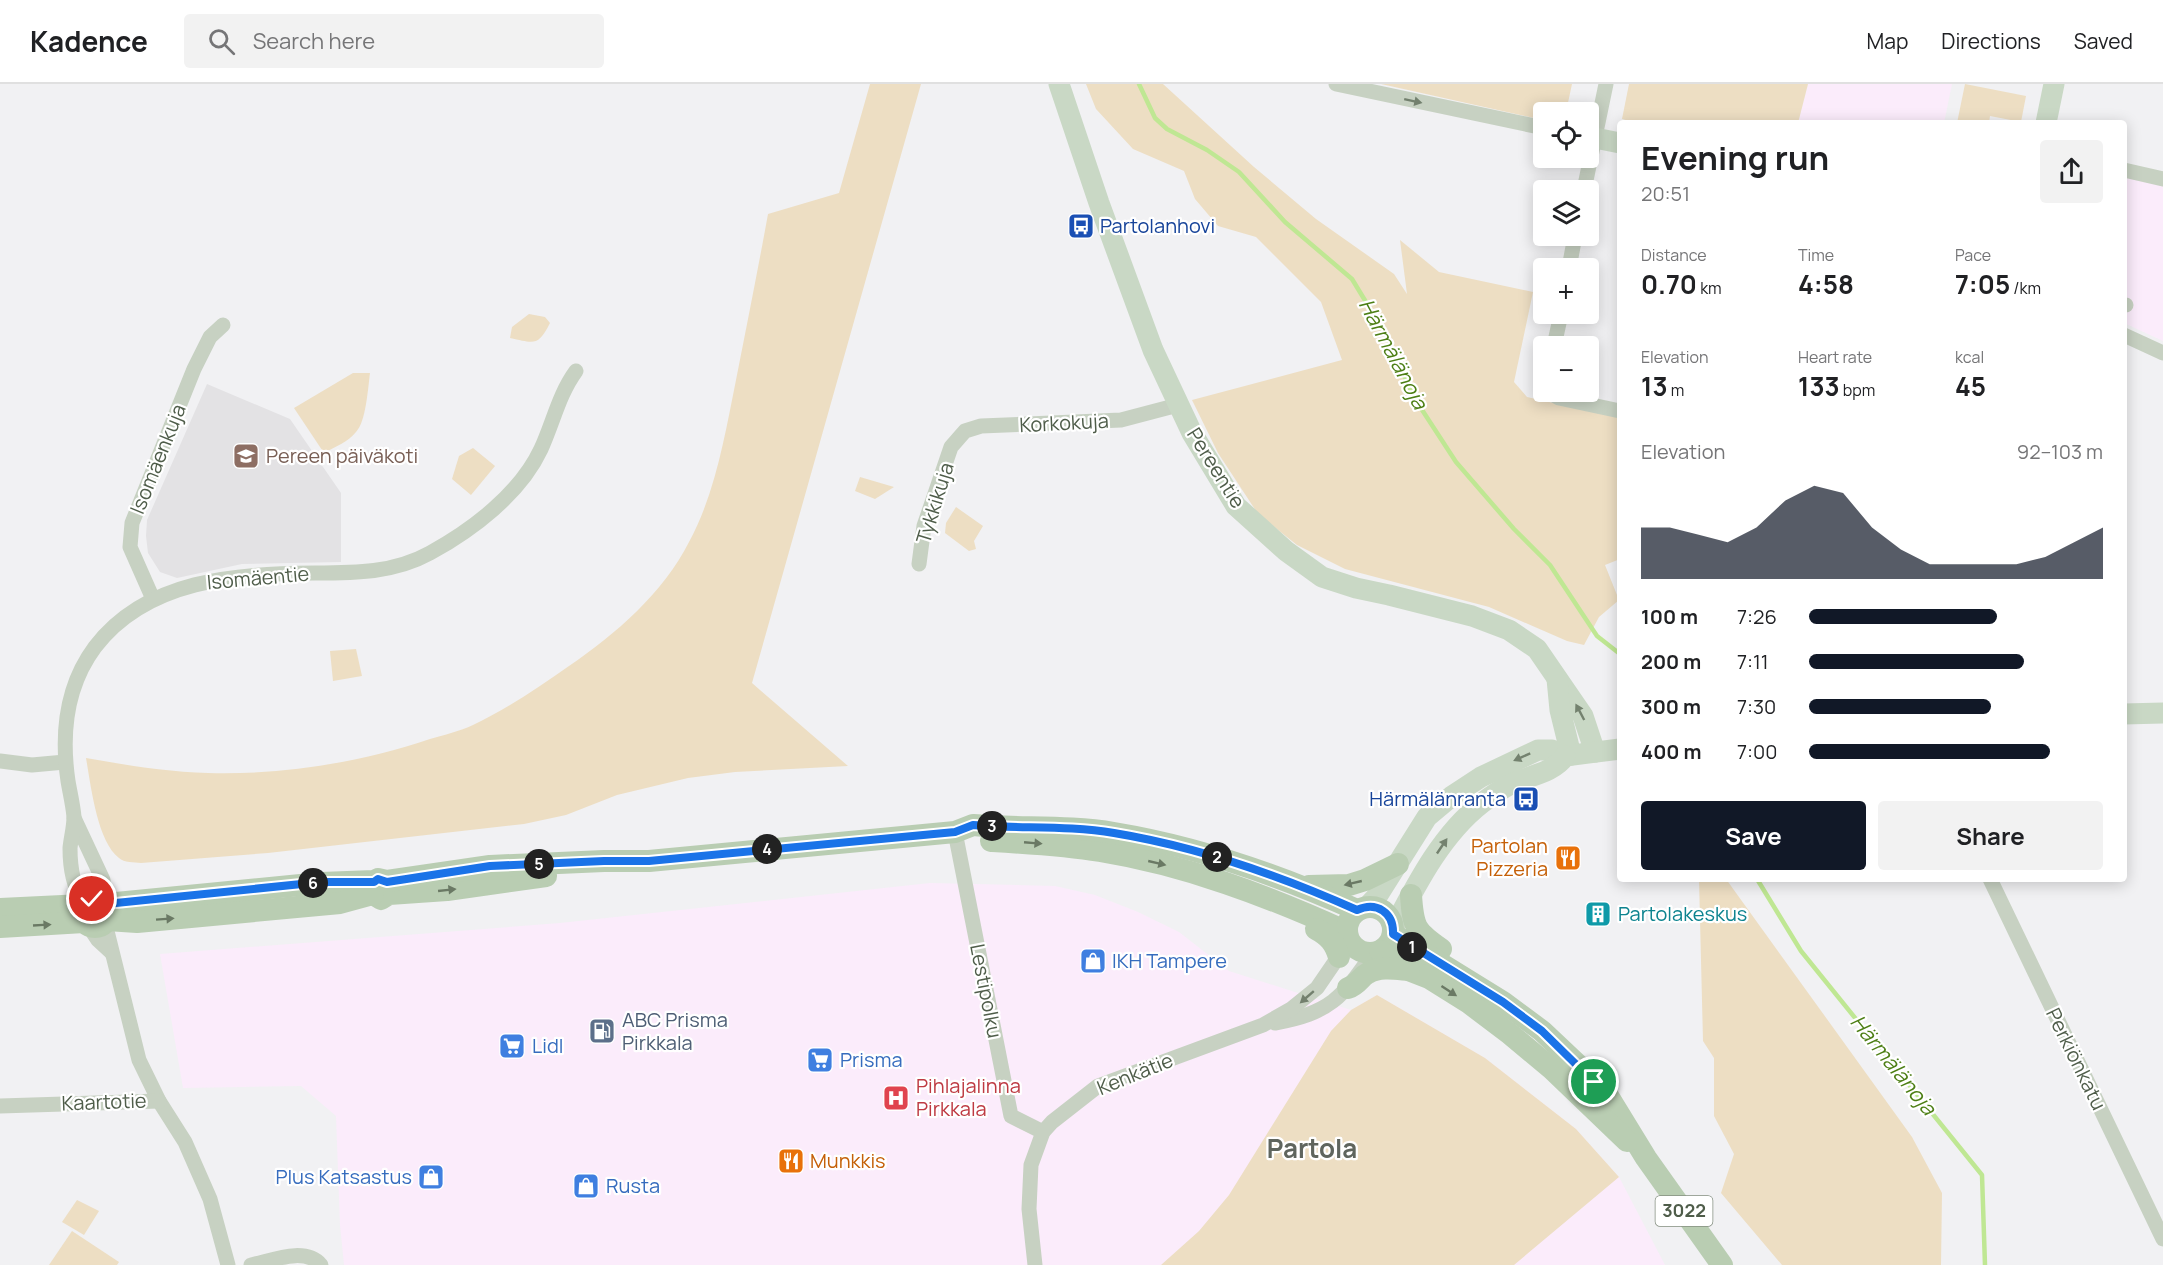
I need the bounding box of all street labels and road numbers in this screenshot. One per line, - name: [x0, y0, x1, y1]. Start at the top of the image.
- street label: Isomäenkuja: [123, 400, 192, 518]
- street label: Korkokuja: [1019, 407, 1109, 438]
- street label: Pereentie: [1181, 422, 1252, 513]
- street label: Tykkikuja: [909, 459, 960, 547]
- street label: Isomäentie: [206, 560, 310, 595]
- street label: Lestipolku: [964, 942, 1009, 1040]
- street label: Perkiönkatu: [2040, 1003, 2113, 1114]
- street label: Kenkätie: [1093, 1046, 1177, 1101]
- street label: Kaartotie: [61, 1087, 147, 1116]
- road number: 3022: [1656, 1196, 1712, 1226]

